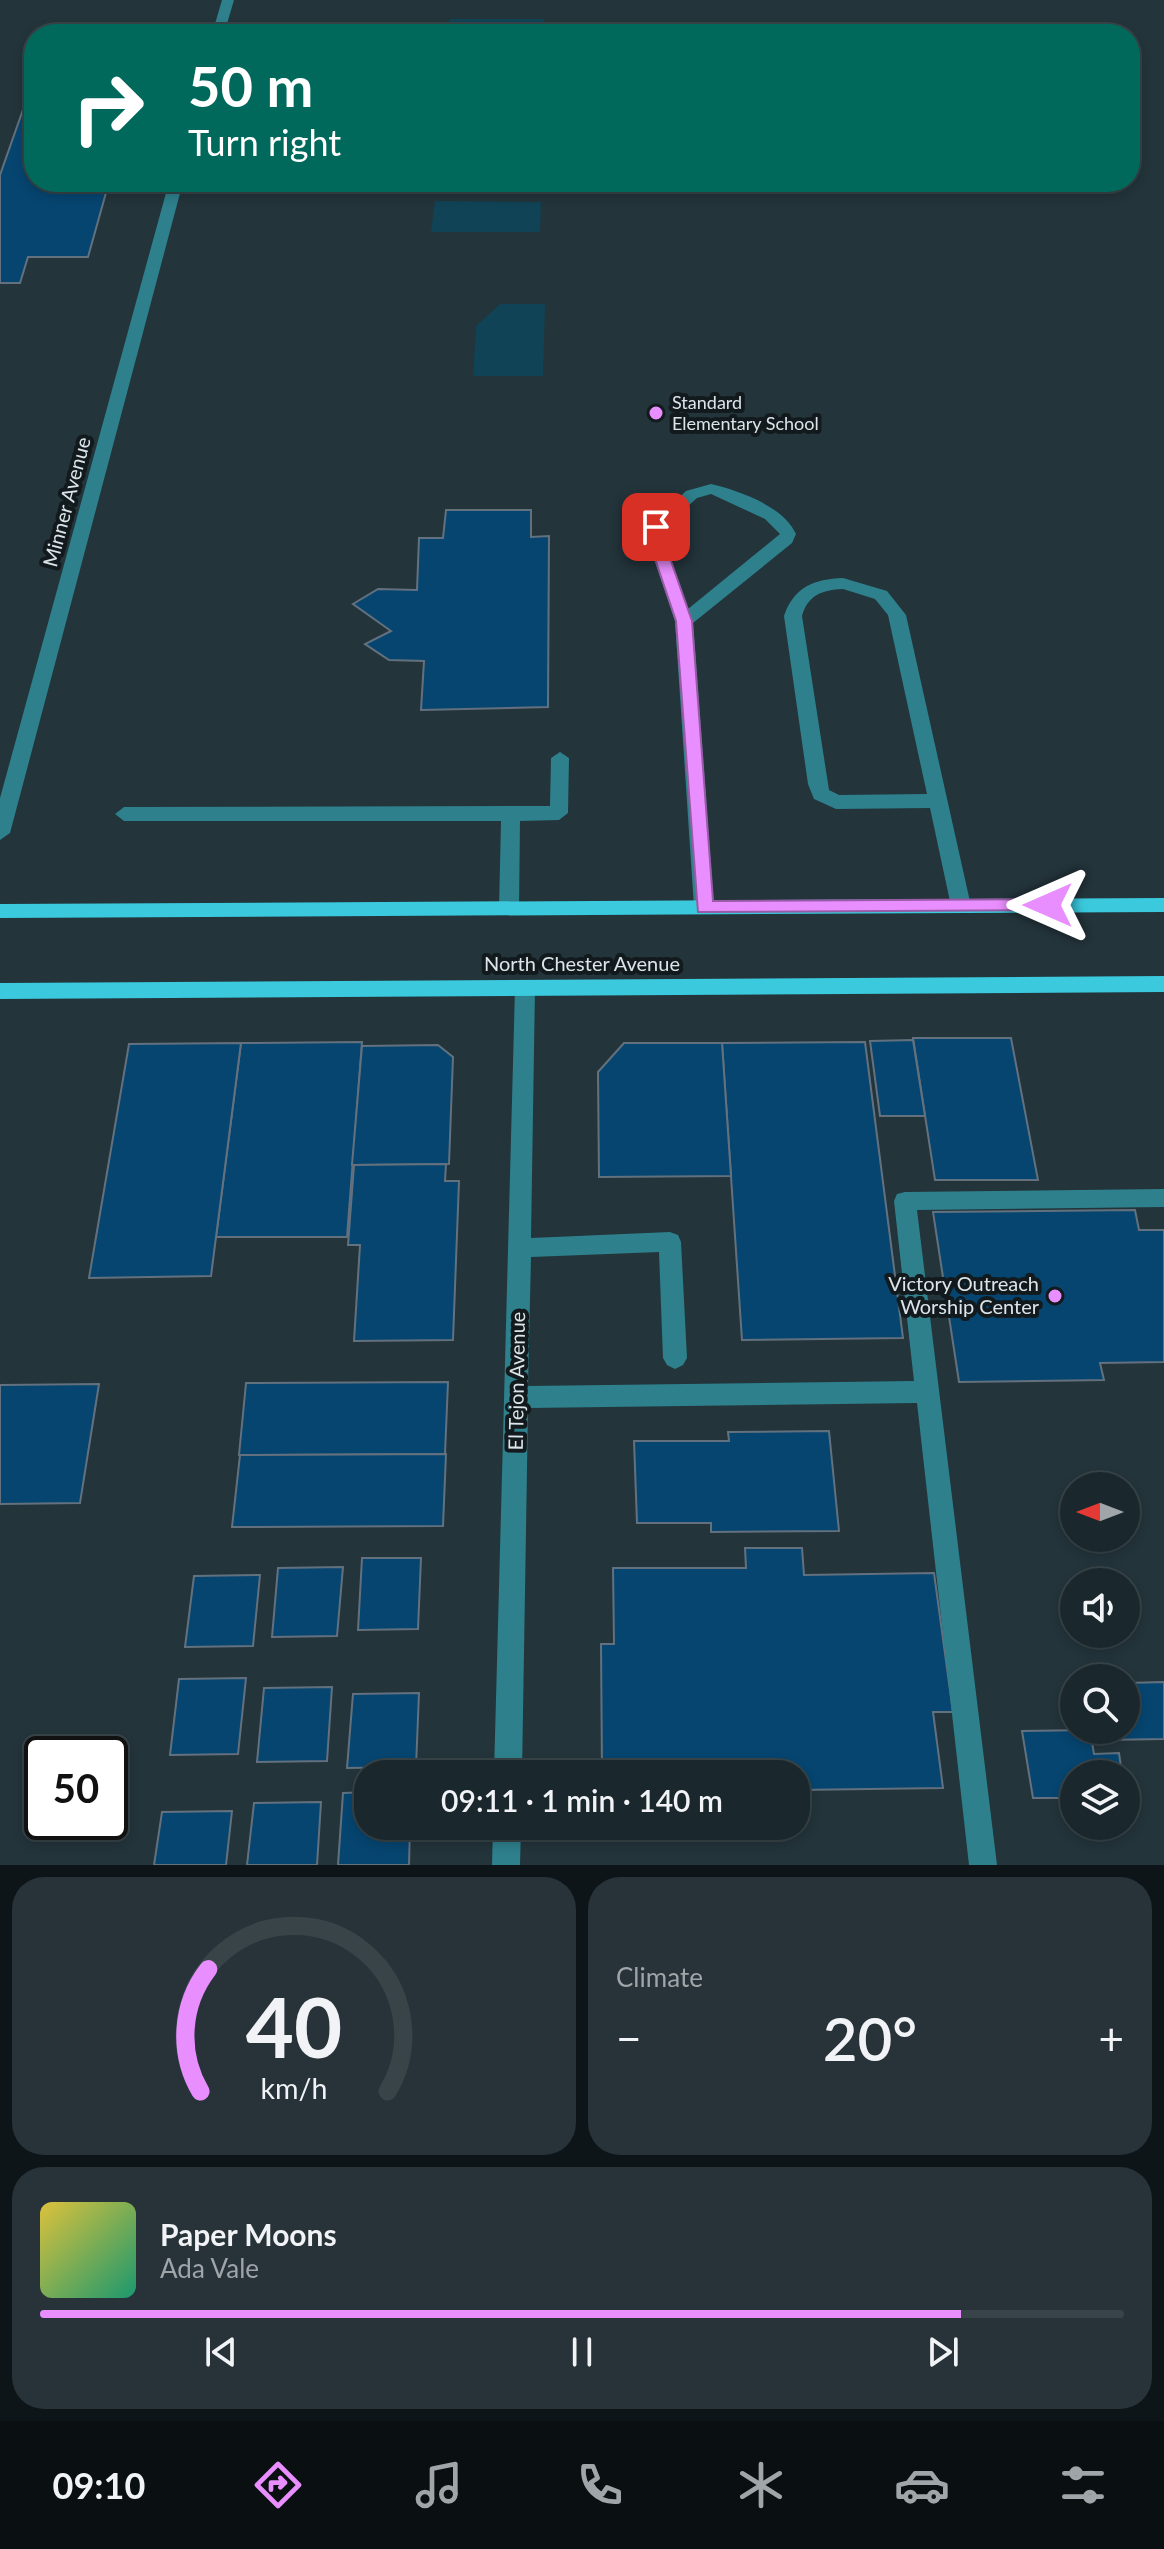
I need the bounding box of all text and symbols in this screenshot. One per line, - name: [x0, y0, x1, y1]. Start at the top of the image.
- text: 50 m: [188, 52, 313, 119]
- icon: right: [56, 56, 160, 160]
- text: Turn right: [188, 120, 341, 164]
- place label: Standard Elementary School: [672, 391, 819, 434]
- marker: Standard Elementary School: [647, 404, 665, 422]
- street label: Minner Avenue: [37, 434, 95, 569]
- pin: [622, 493, 690, 561]
- icon: arrive: [634, 505, 678, 549]
- position arrow: [1006, 863, 1090, 947]
- street label: North Chester Avenue: [484, 951, 680, 975]
- place label: Victory Outreach Worship Center: [888, 1271, 1040, 1318]
- marker: Victory Outreach Worship Center: [1046, 1287, 1064, 1305]
- street label: El Tejon Avenue: [503, 1311, 529, 1450]
- north arrow: [1060, 1472, 1140, 1552]
- map controls: [1060, 1472, 1140, 1840]
- button: sound: [1060, 1568, 1140, 1648]
- button: search: [1060, 1664, 1140, 1744]
- speed limit sign: 50: [24, 1736, 128, 1840]
- button: layers: [1060, 1760, 1140, 1840]
- text: 09:11 · 1 min · 140 m: [441, 1782, 723, 1818]
- text: Climate: [616, 1961, 703, 1993]
- text: 40: [246, 1976, 342, 2076]
- text: 20°: [823, 2002, 917, 2074]
- text: −: [616, 2012, 642, 2064]
- text: +: [1098, 2012, 1124, 2064]
- text: km/h: [261, 2071, 327, 2105]
- text: Paper Moons: [160, 2216, 337, 2252]
- text: Ada Vale: [160, 2252, 259, 2284]
- icon: previous: [199, 2330, 243, 2374]
- icon: pause: [560, 2330, 604, 2374]
- icon: next: [921, 2330, 965, 2374]
- icon: directions: [250, 2457, 306, 2513]
- icon: music: [411, 2457, 467, 2513]
- icon: phone: [572, 2457, 628, 2513]
- icon: climate: [733, 2457, 789, 2513]
- icon: car: [894, 2457, 950, 2513]
- icon: filters: [1055, 2457, 1111, 2513]
- text: 09:10: [53, 2463, 145, 2507]

